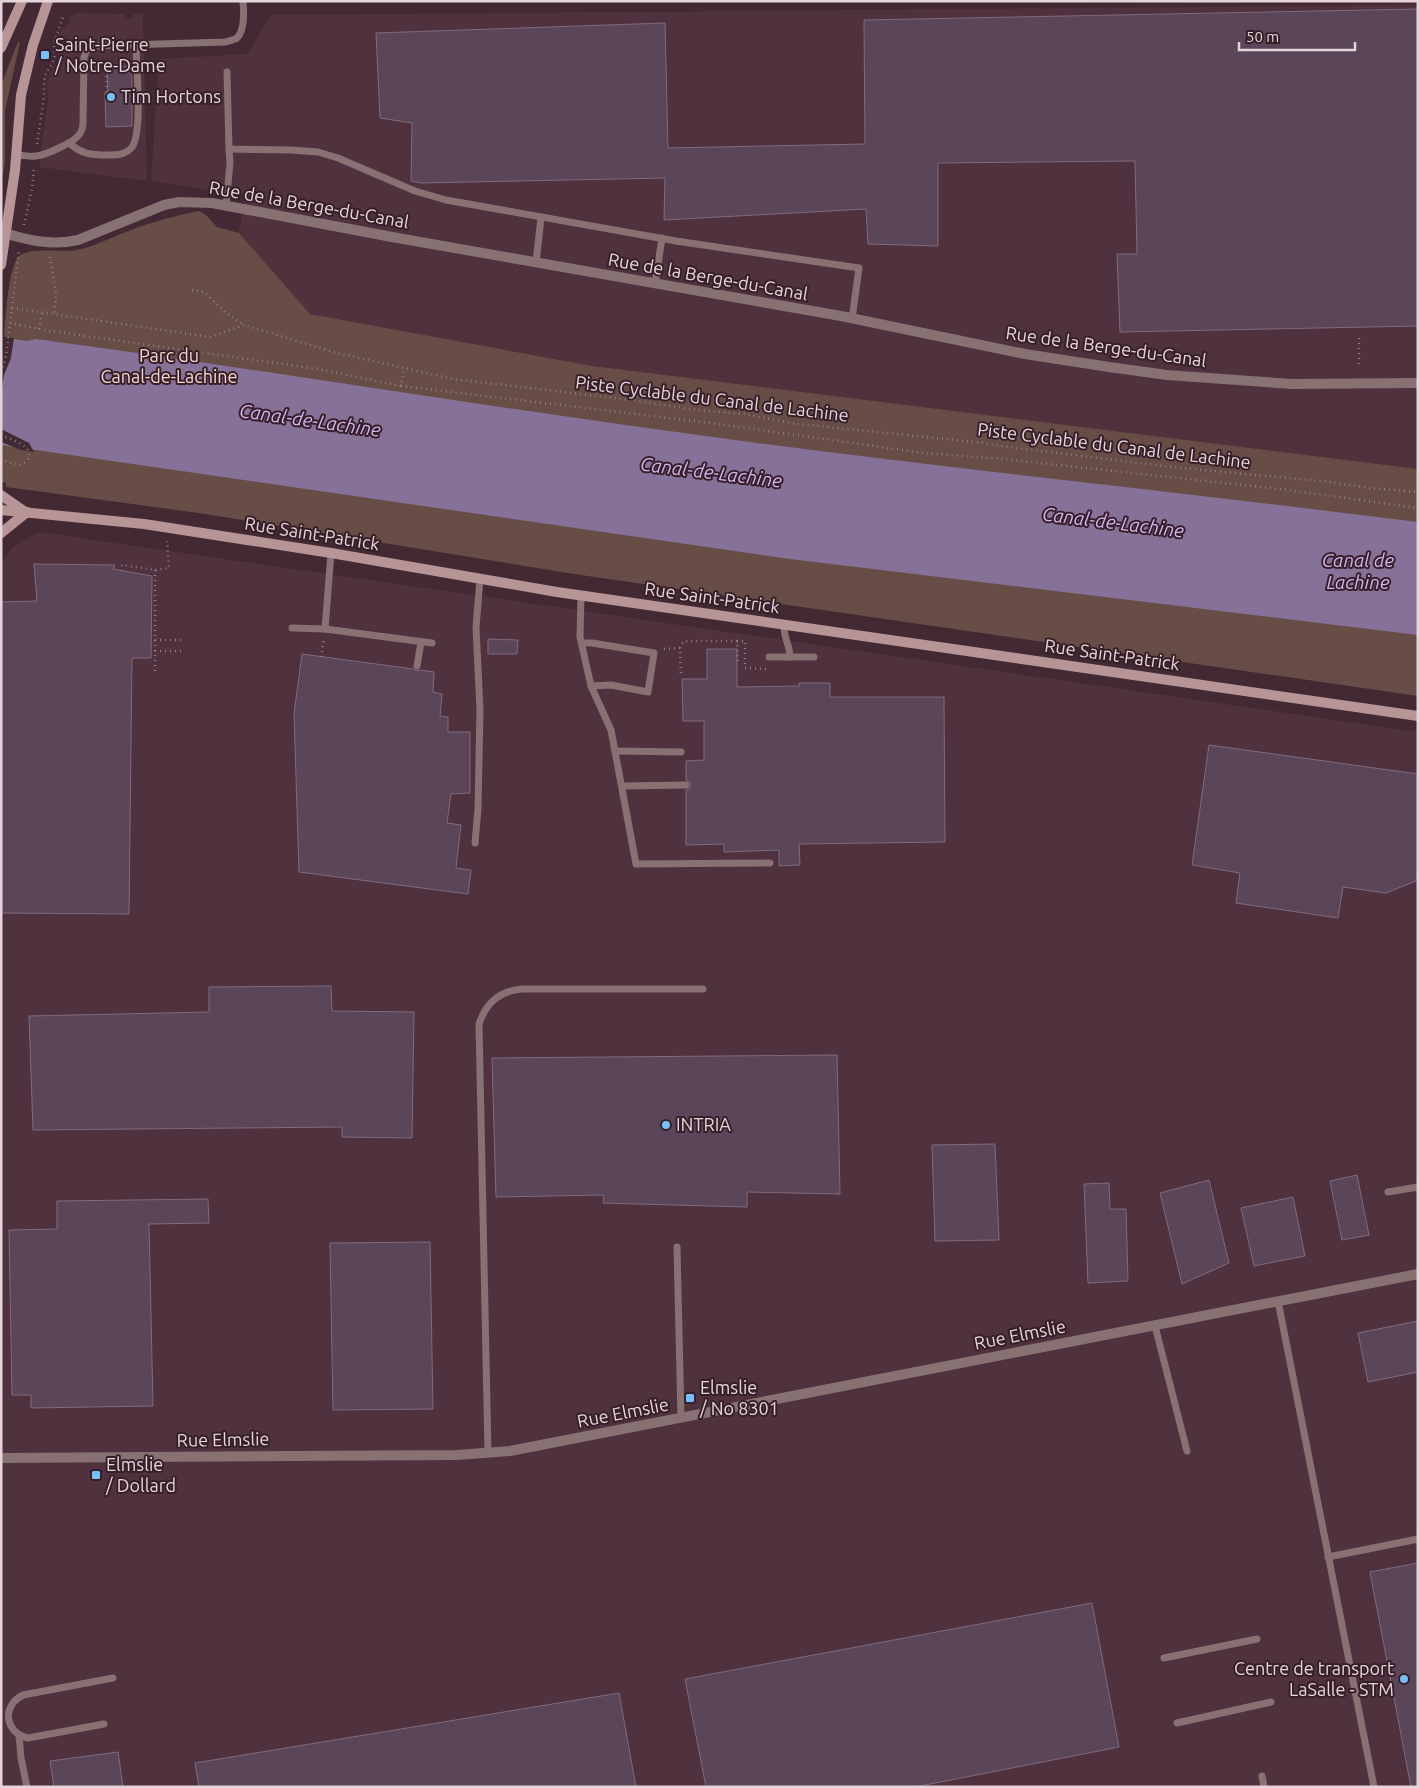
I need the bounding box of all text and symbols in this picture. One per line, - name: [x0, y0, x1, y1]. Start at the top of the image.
- scale bar: [1239, 20, 1355, 52]
- text: 50 m: [1246, 28, 1279, 45]
- place label: Saint-Pierre / Notre-Dame: [54, 34, 166, 75]
- marker: Saint-Pierre / Notre-Dame: [39, 49, 51, 61]
- place label: Tim Hortons: [121, 86, 221, 106]
- marker: Tim Hortons: [105, 91, 117, 103]
- street label: Rue de la Berge-du-Canal: [208, 177, 411, 231]
- street label: Rue de la Berge-du-Canal: [607, 249, 810, 303]
- street label: Rue de la Berge-du-Canal: [1004, 322, 1208, 370]
- park label: Parc du Canal-de-Lachine: [100, 345, 238, 386]
- street label: Piste Cyclable du Canal de Lachine: [574, 371, 850, 425]
- water label: Canal-de-Lachine: [238, 399, 383, 441]
- street label: Piste Cyclable du Canal de Lachine: [976, 418, 1252, 472]
- water label: Canal-de-Lachine: [639, 452, 784, 492]
- water label: Canal-de-Lachine: [1041, 502, 1186, 542]
- street label: Rue Saint-Patrick: [243, 512, 381, 554]
- water label: Canal de Lachine: [1322, 549, 1395, 593]
- street label: Rue Saint-Patrick: [643, 578, 781, 616]
- street label: Rue Saint-Patrick: [1043, 635, 1181, 673]
- place label: INTRIA: [676, 1114, 731, 1134]
- marker: INTRIA: [660, 1119, 672, 1131]
- street label: Rue Elmslie: [972, 1315, 1067, 1353]
- place label: Elmslie / No 8301: [699, 1377, 779, 1418]
- marker: Elmslie / No 8301: [684, 1392, 696, 1404]
- street label: Rue Elmslie: [575, 1393, 670, 1431]
- street label: Rue Elmslie: [176, 1428, 270, 1450]
- place label: Elmslie / Dollard: [105, 1454, 176, 1495]
- marker: Elmslie / Dollard: [90, 1469, 102, 1481]
- place label: Centre de transport LaSalle - STM: [1234, 1658, 1394, 1699]
- marker: Centre de transport LaSalle - STM: [1398, 1673, 1410, 1685]

